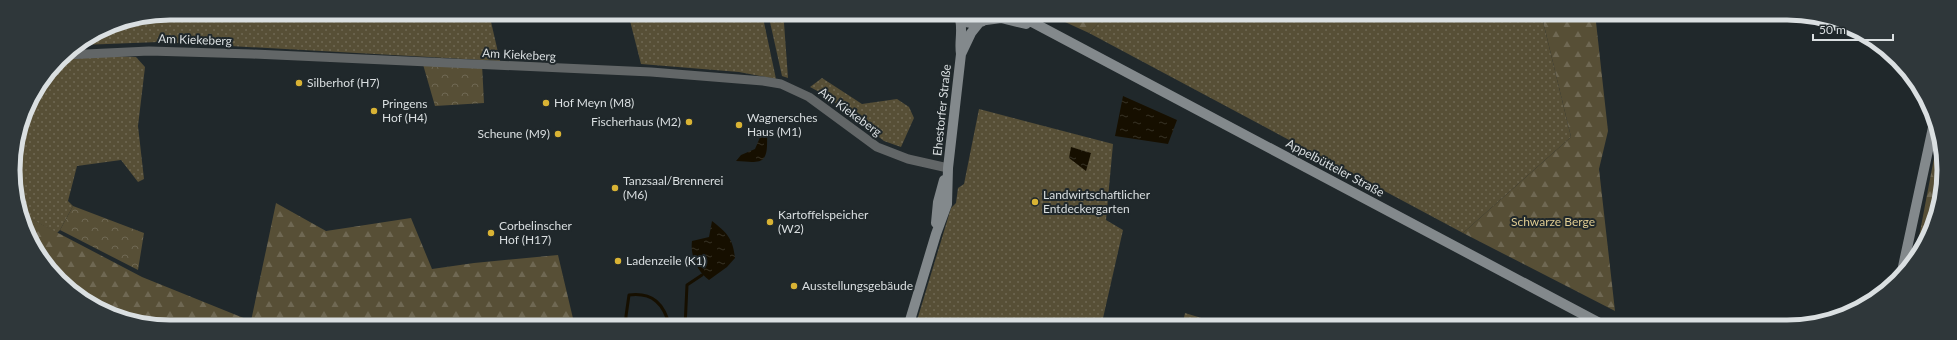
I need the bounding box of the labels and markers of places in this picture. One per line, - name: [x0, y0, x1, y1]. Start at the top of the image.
- place label: Silberhof (H7): [307, 75, 380, 90]
- marker: Silberhof (H7): [294, 78, 304, 88]
- place label: Hof Meyn (M8): [554, 95, 634, 110]
- place label: Pringens Hof (H4): [382, 96, 427, 125]
- marker: Hof Meyn (M8): [541, 98, 551, 108]
- marker: Pringens Hof (H4): [369, 106, 379, 116]
- place label: Wagnersches Haus (M1): [747, 110, 817, 139]
- place label: Fischerhaus (M2): [591, 114, 681, 129]
- marker: Fischerhaus (M2): [684, 117, 694, 127]
- marker: Wagnersches Haus (M1): [734, 120, 744, 130]
- place label: Scheune (M9): [477, 126, 550, 141]
- marker: Scheune (M9): [553, 129, 563, 139]
- place label: Tanzsaal/Brennerei (M6): [623, 173, 723, 202]
- marker: Tanzsaal/Brennerei (M6): [610, 183, 620, 193]
- place label: Landwirtschaftlicher Entdeckergarten: [1043, 187, 1151, 216]
- marker: Landwirtschaftlicher Entdeckergarten: [1030, 197, 1040, 207]
- place label: Kartoffelspeicher (W2): [778, 207, 869, 236]
- marker: Kartoffelspeicher (W2): [765, 217, 775, 227]
- place label: Corbelinscher Hof (H17): [499, 218, 572, 247]
- marker: Corbelinscher Hof (H17): [486, 228, 496, 238]
- place label: Ladenzeile (K1): [626, 253, 706, 268]
- marker: Ladenzeile (K1): [613, 256, 623, 266]
- place label: Ausstellungsgebäude: [802, 278, 913, 293]
- marker: Ausstellungsgebäude: [789, 281, 799, 291]

